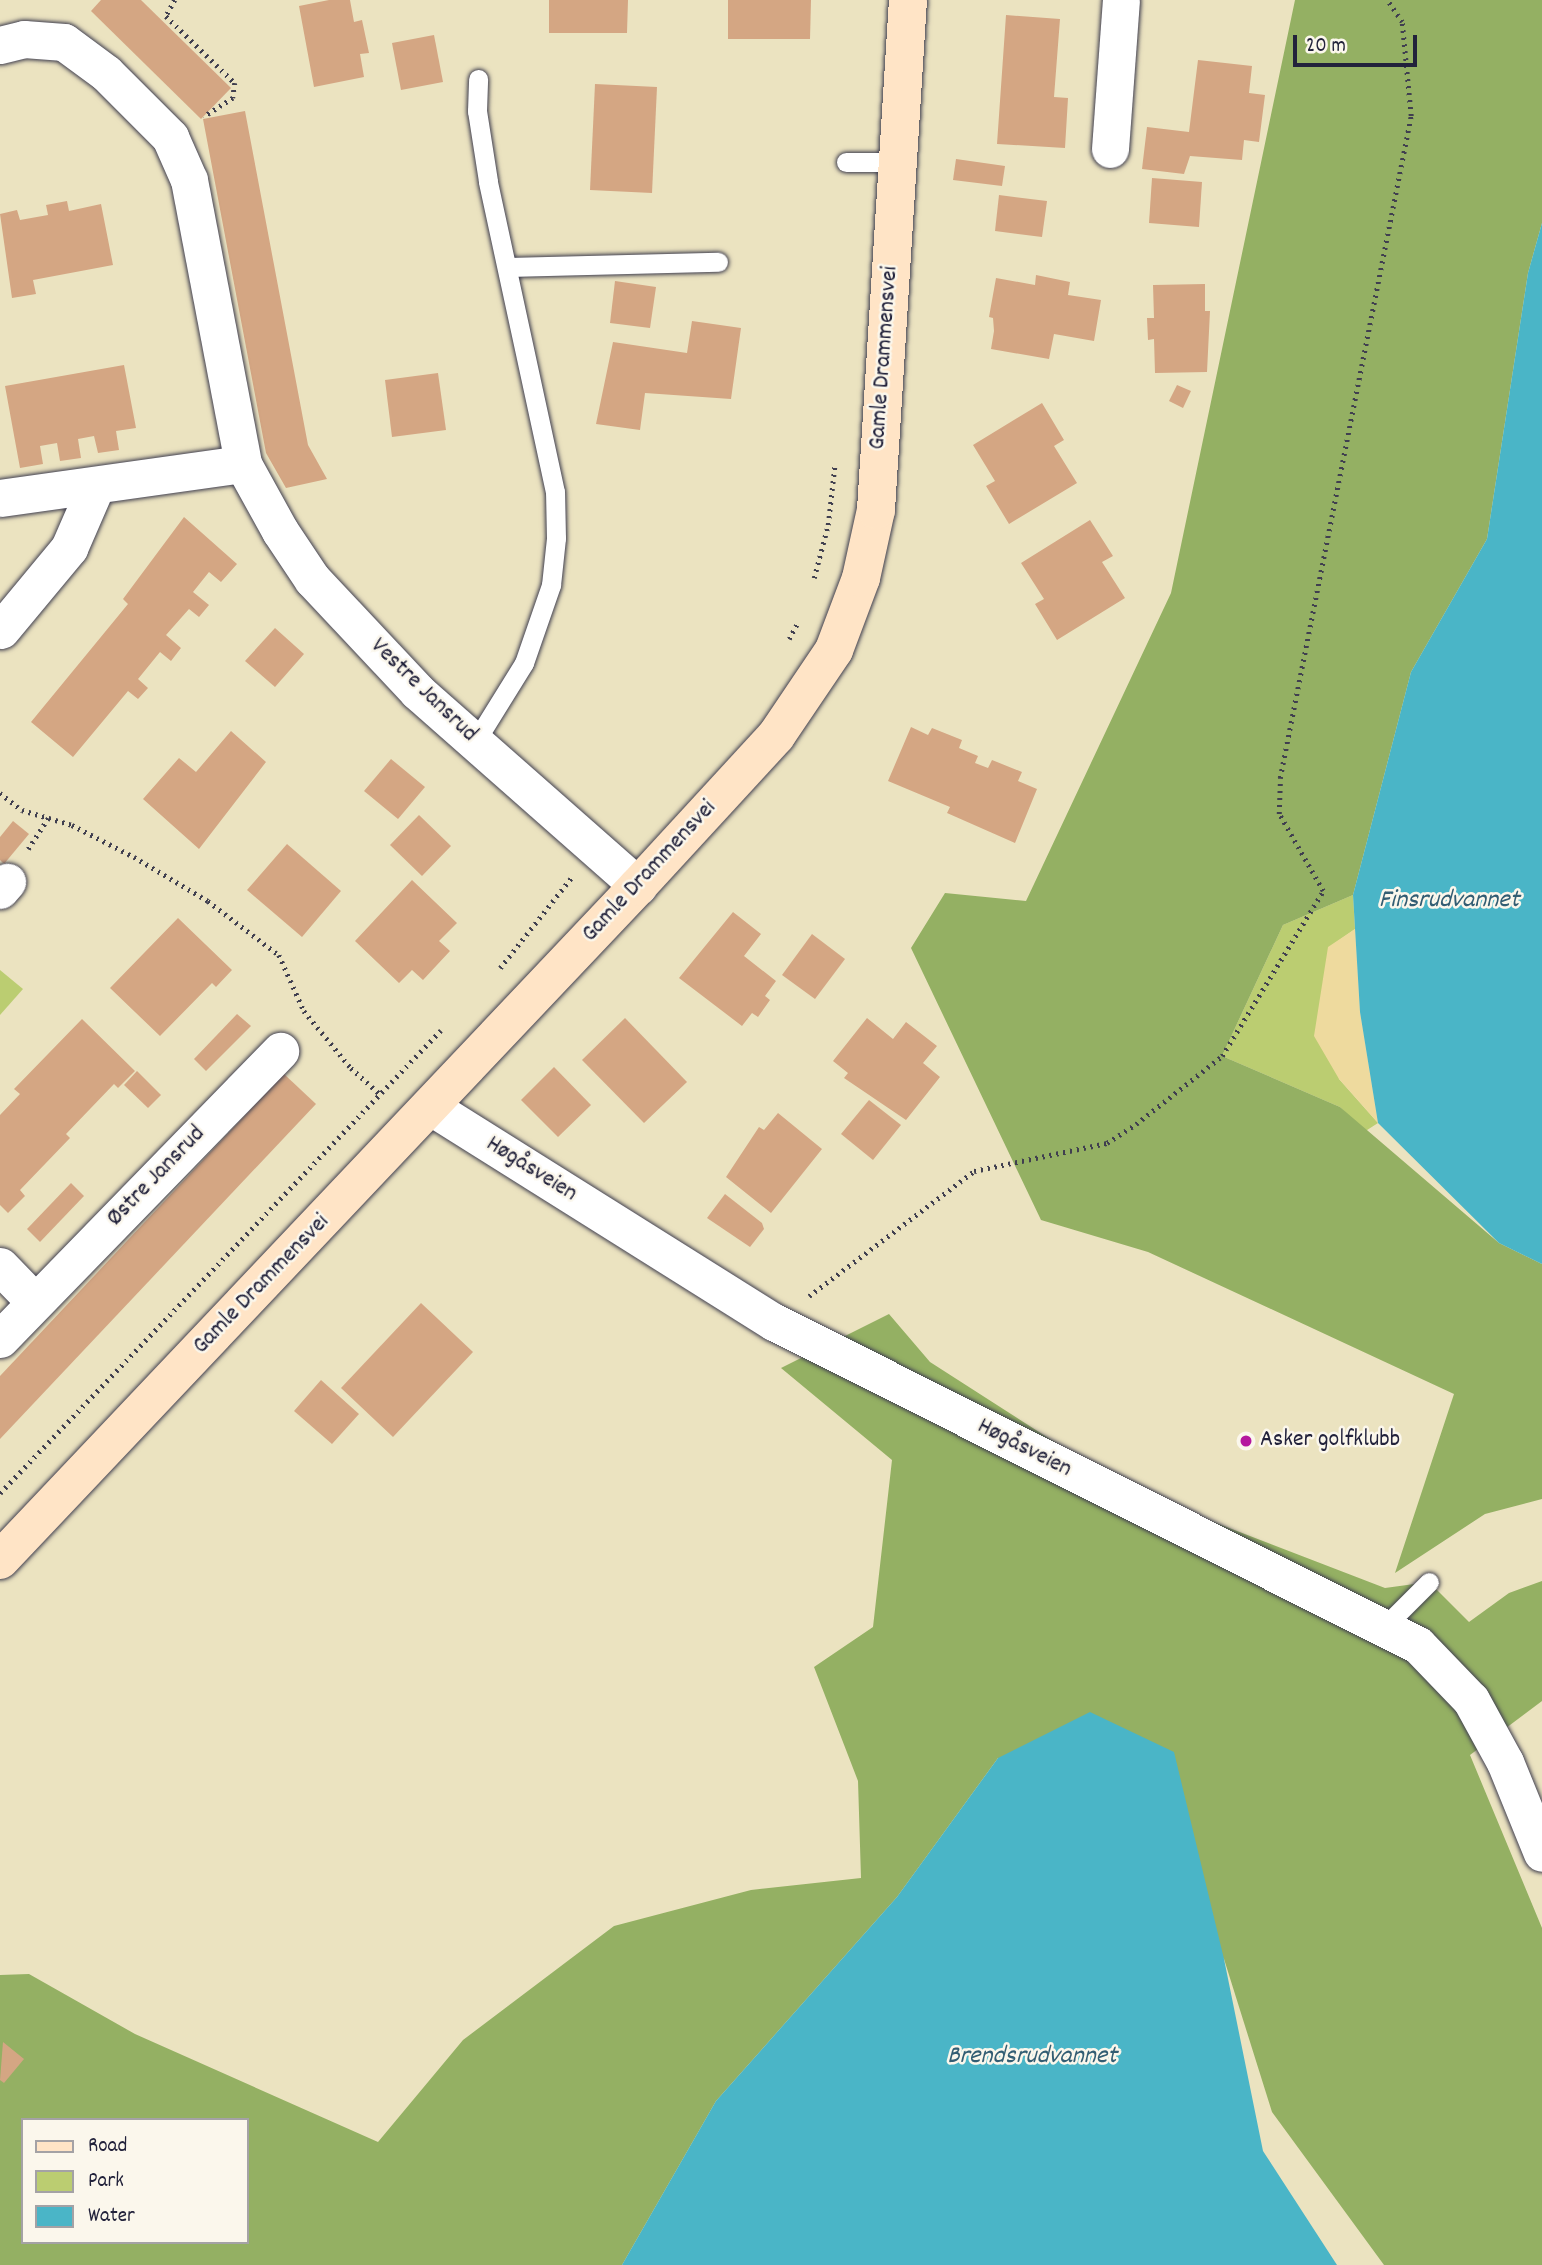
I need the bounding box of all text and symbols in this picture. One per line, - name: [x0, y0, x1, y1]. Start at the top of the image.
- scale bar: [1297, 21, 1421, 65]
- text: 20 m: [1306, 32, 1346, 62]
- street label: Gamle Drammensvei: [864, 265, 906, 451]
- street label: Vestre Jansrud: [363, 633, 483, 749]
- street label: Gamle Drammensvei: [577, 795, 723, 949]
- water label: Finsrudvannet: [1379, 885, 1519, 917]
- street label: Østre Jansrud: [102, 1121, 212, 1233]
- street label: Høgåsveien: [480, 1131, 582, 1209]
- street label: Gamle Drammensvei: [188, 1209, 336, 1361]
- street label: Høgåsveien: [972, 1413, 1076, 1485]
- place label: Asker golfklubb: [1260, 1427, 1400, 1455]
- marker: Asker golfklubb: [1238, 1433, 1254, 1449]
- water label: Brendsrudvannet: [947, 2041, 1117, 2073]
- legend: [21, 2118, 248, 2244]
- text: Road: [88, 2132, 127, 2162]
- text: Park: [88, 2167, 124, 2197]
- text: Water: [88, 2202, 135, 2232]

